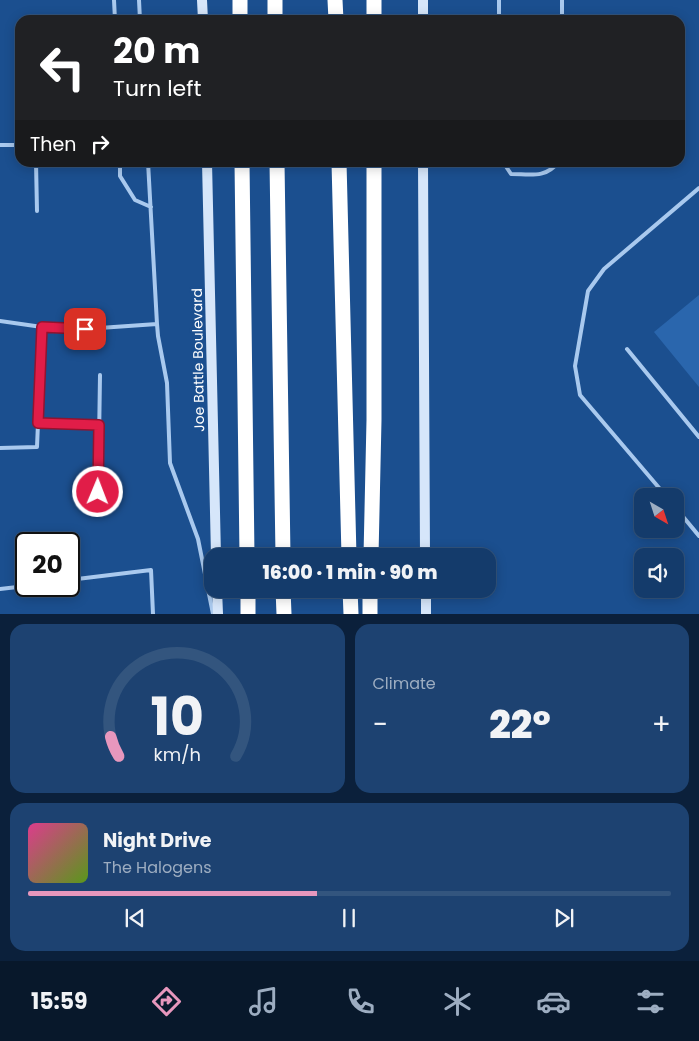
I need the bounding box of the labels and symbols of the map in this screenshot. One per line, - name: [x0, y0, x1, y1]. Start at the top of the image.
- street label: Joe Battle Boulevard: [187, 288, 209, 432]
- pin: [64, 308, 106, 350]
- position arrow: [71, 465, 123, 517]
- north arrow: [634, 488, 684, 538]
- speed limit sign: 20: [15, 532, 80, 597]

